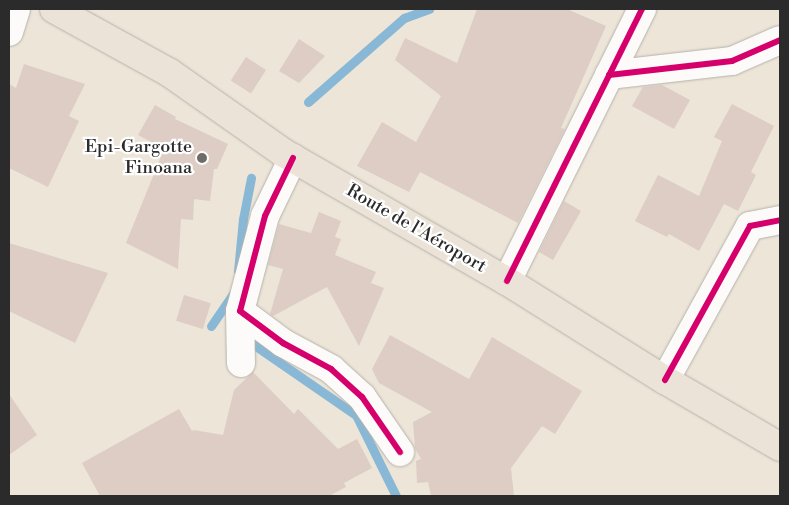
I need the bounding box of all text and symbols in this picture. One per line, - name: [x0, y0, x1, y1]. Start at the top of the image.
- place label: Epi-Gargotte Finoana: [85, 137, 192, 180]
- marker: Epi-Gargotte Finoana: [196, 152, 208, 164]
- street label: Route de l'Aéroport: [342, 180, 490, 278]

